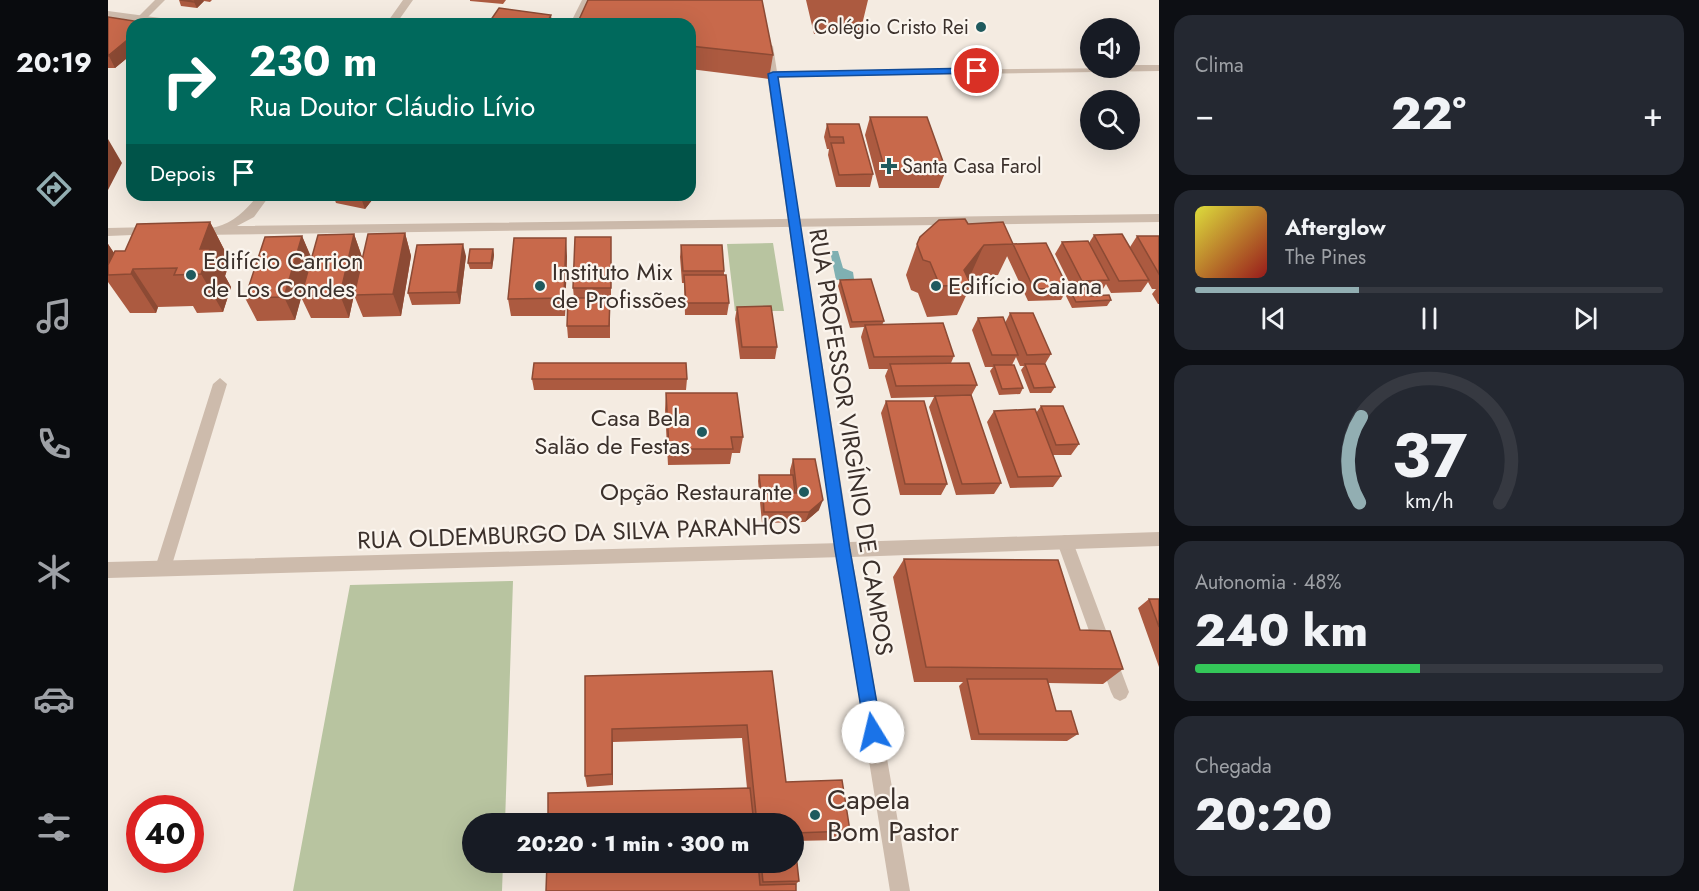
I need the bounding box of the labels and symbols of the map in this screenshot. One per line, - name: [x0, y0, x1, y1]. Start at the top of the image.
- place label: Colégio Cristo Rei: [814, 13, 969, 42]
- marker: Colégio Cristo Rei: [974, 20, 988, 34]
- pin: [951, 45, 1002, 96]
- place label: Santa Casa Farol: [902, 152, 1042, 181]
- marker: Santa Casa Farol: [880, 157, 898, 175]
- street label: RUA PROFESSOR VIRGÍNIO DE CAMPOS: [800, 226, 903, 658]
- place label: Edifício Carrion de Los Condes: [203, 243, 364, 306]
- place label: Instituto Mix de Profissões: [552, 254, 686, 317]
- marker: Edifício Carrion de Los Condes: [184, 268, 198, 282]
- place label: Edifício Caiana: [948, 268, 1102, 303]
- marker: Instituto Mix de Profissões: [533, 279, 547, 293]
- marker: Edifício Caiana: [929, 279, 943, 293]
- place label: Casa Bela Salão de Festas: [534, 400, 690, 463]
- marker: Casa Bela Salão de Festas: [695, 425, 709, 439]
- place label: Opção Restaurante: [600, 474, 792, 509]
- marker: Opção Restaurante: [797, 485, 811, 499]
- street label: RUA OLDEMBURGO DA SILVA PARANHOS: [357, 507, 801, 558]
- position arrow: [841, 700, 905, 764]
- place label: Capela Bom Pastor: [827, 779, 959, 852]
- speed limit sign: 40: [126, 795, 204, 873]
- marker: Capela Bom Pastor: [808, 808, 822, 822]

